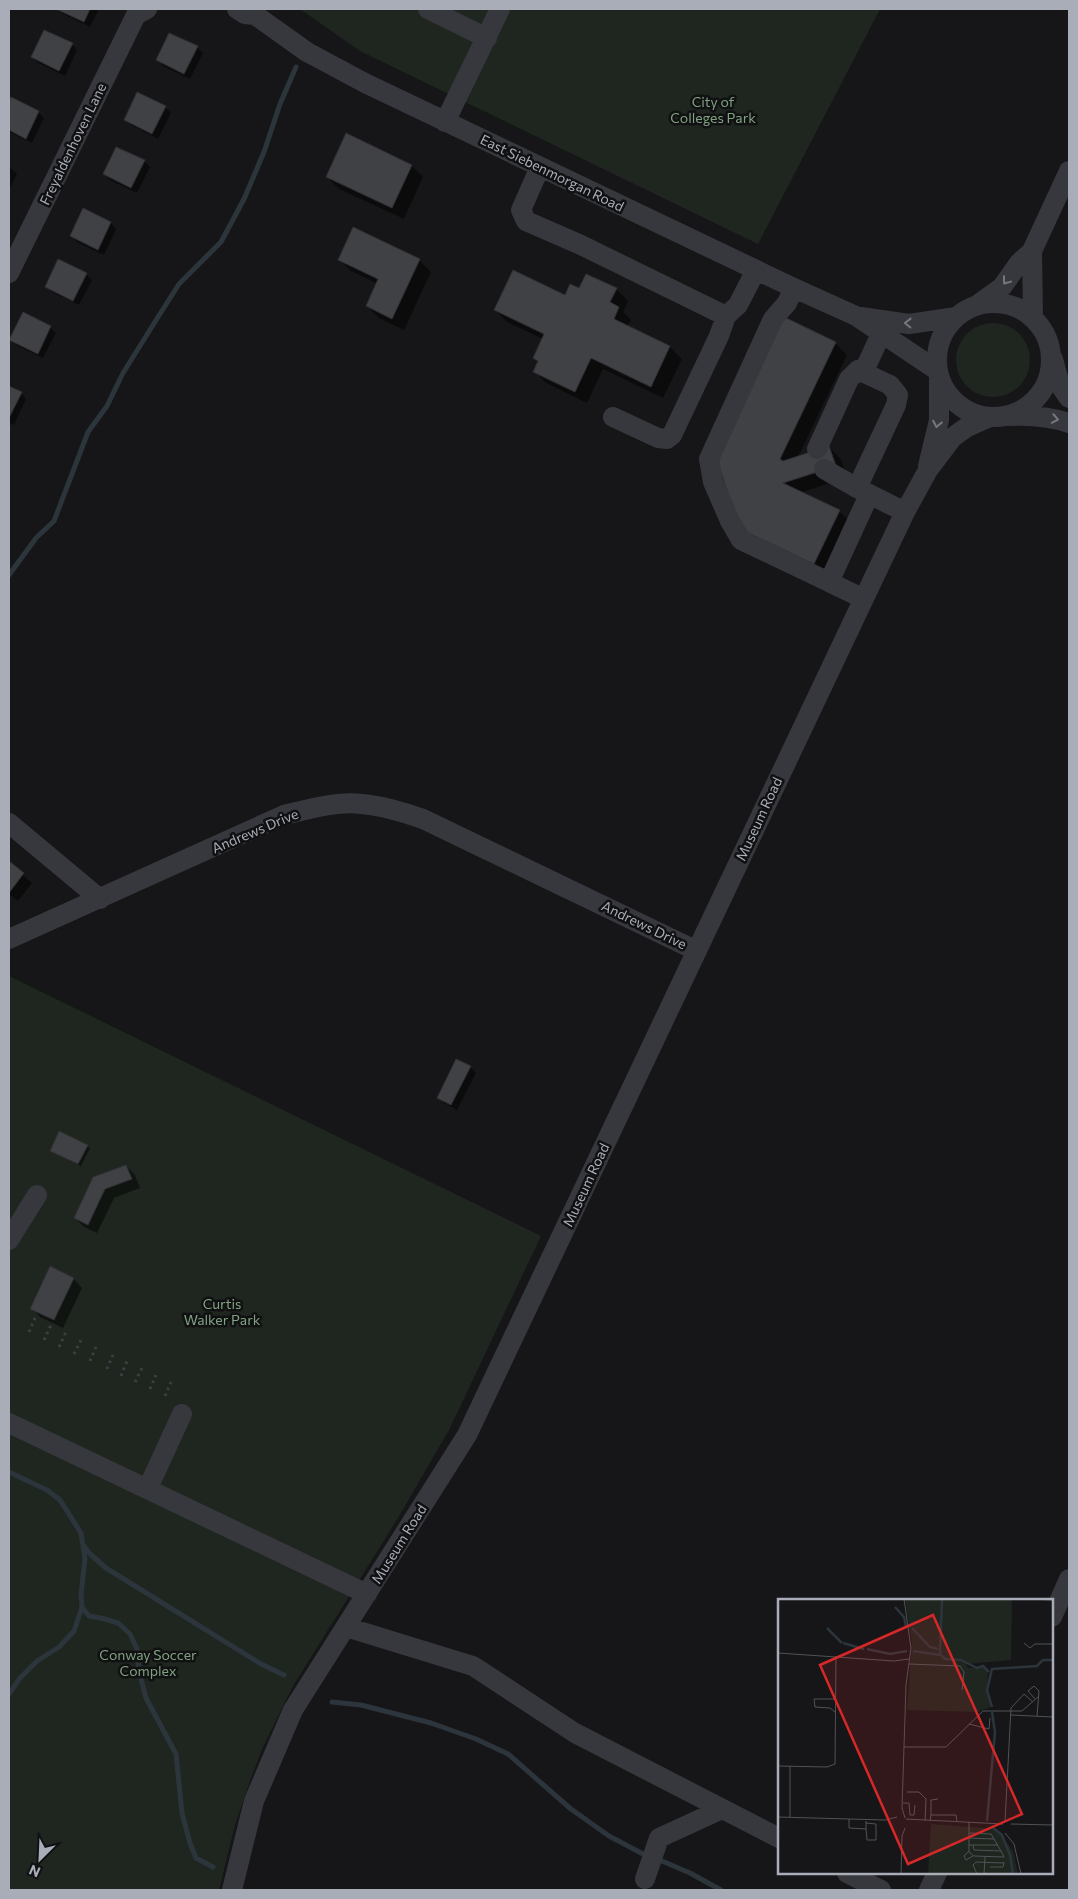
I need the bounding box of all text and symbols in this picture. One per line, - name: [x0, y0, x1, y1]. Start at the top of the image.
- street label: Freyaldenhoven Lane: [36, 80, 110, 208]
- park label: City of Colleges Park: [670, 93, 756, 126]
- street label: East Siebenmorgan Road: [478, 130, 627, 215]
- one-way arrow: [1003, 275, 1012, 285]
- one-way arrow: [903, 318, 911, 328]
- one-way arrow: [1051, 414, 1060, 424]
- one-way arrow: [932, 420, 943, 429]
- street label: Museum Road: [732, 774, 785, 863]
- street label: Andrews Drive: [209, 805, 301, 856]
- street label: Andrews Drive: [599, 897, 689, 952]
- street label: Museum Road: [559, 1140, 612, 1229]
- park label: Curtis Walker Park: [184, 1295, 261, 1328]
- street label: Museum Road: [367, 1501, 430, 1587]
- inset map: [778, 1599, 1053, 1874]
- park label: Conway Soccer Complex: [99, 1646, 197, 1679]
- north arrow: [15, 1834, 65, 1884]
- text: N: [26, 1861, 43, 1881]

